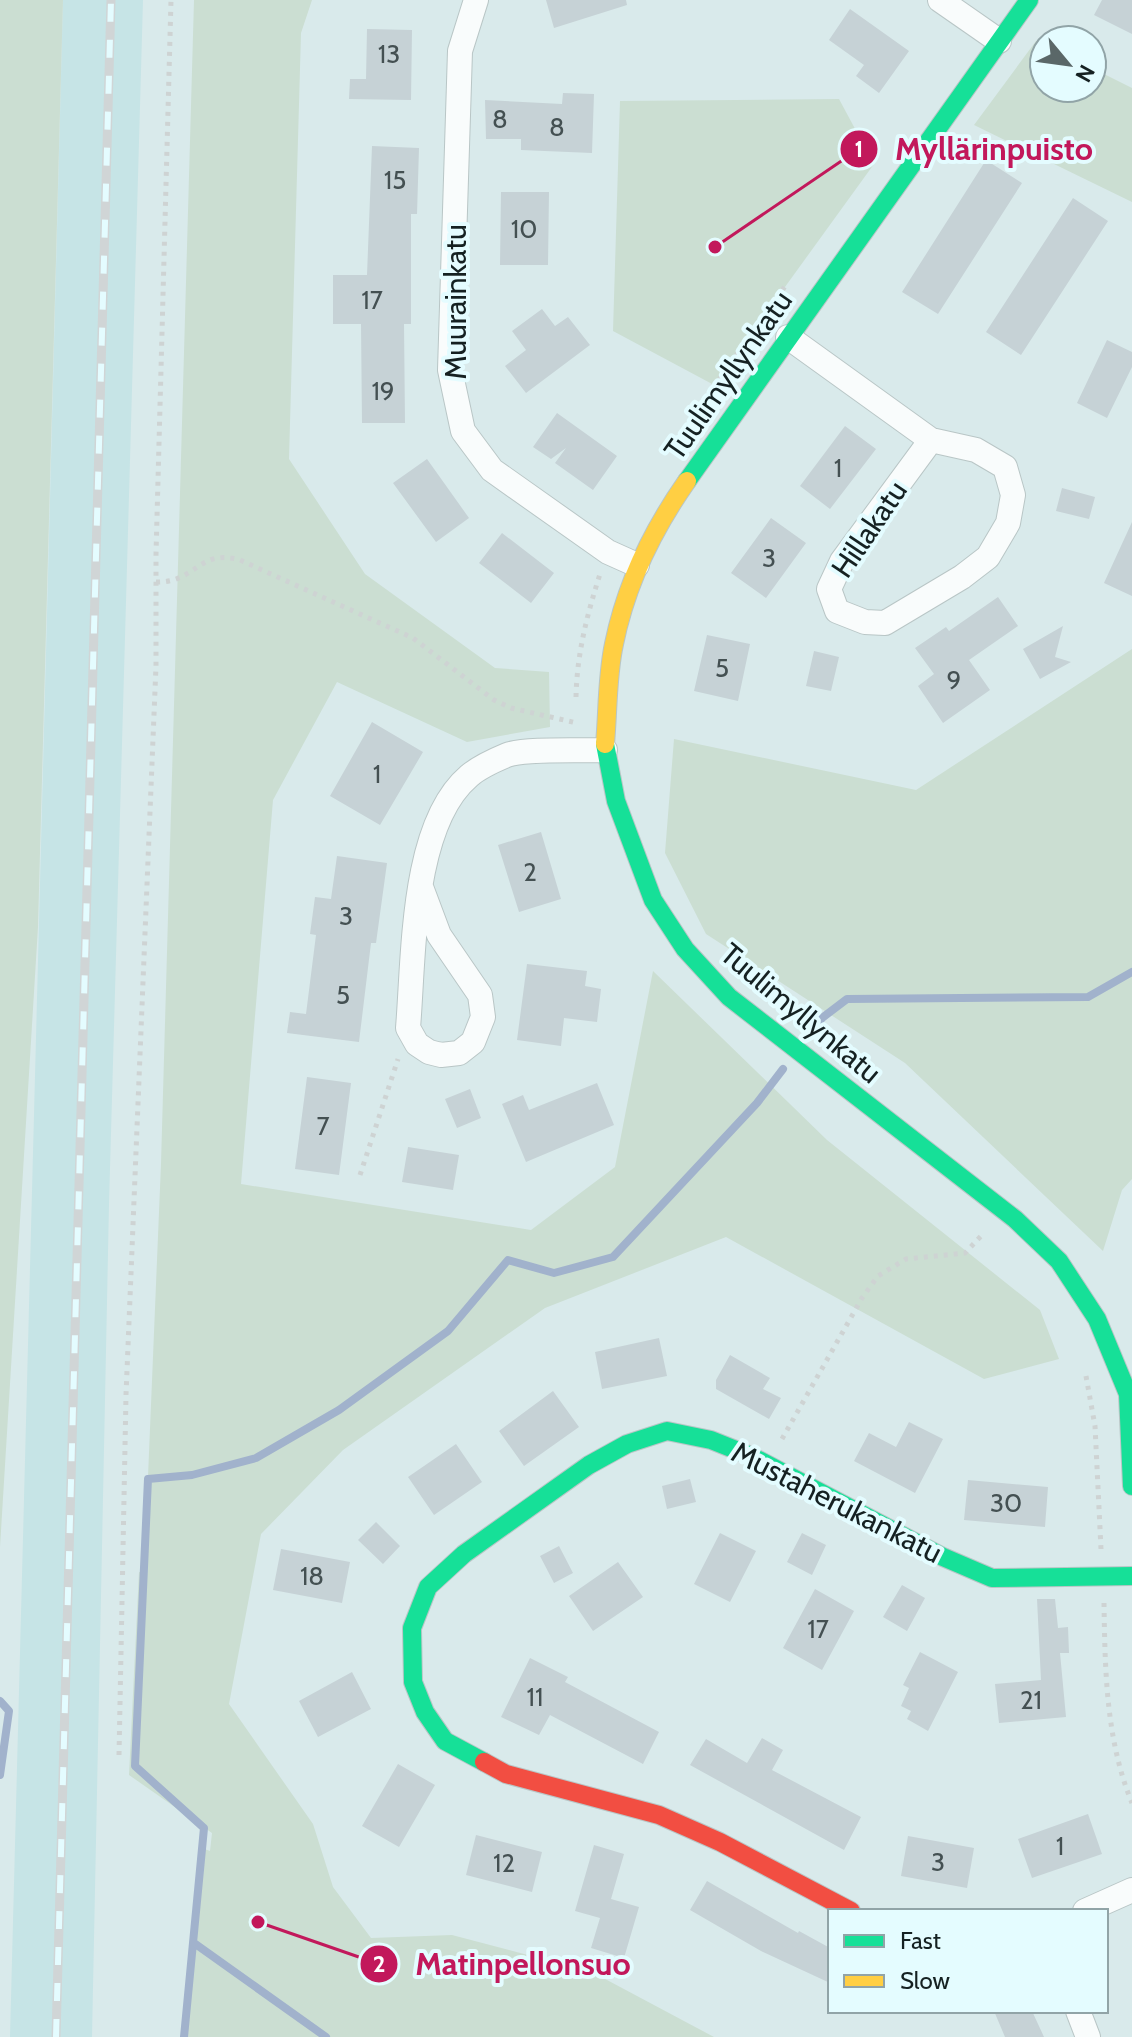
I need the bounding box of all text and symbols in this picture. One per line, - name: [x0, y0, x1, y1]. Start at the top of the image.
- north arrow: [1028, 24, 1108, 104]
- house number: 13: [378, 38, 400, 70]
- text: N: [1069, 60, 1101, 87]
- house number: 8: [492, 103, 508, 135]
- house number: 8: [549, 111, 565, 143]
- callout: Myllärinpuisto: [839, 121, 1109, 177]
- text: Myllärinpuisto: [895, 129, 1093, 168]
- text: 1: [855, 134, 863, 163]
- house number: 15: [384, 164, 406, 196]
- house number: 10: [511, 213, 537, 245]
- street label: Muurainkatu: [437, 224, 474, 380]
- street label: Tuulimyllynkatu: [656, 283, 800, 467]
- house number: 17: [361, 284, 383, 316]
- house number: 19: [371, 375, 395, 407]
- house number: 1: [834, 452, 842, 484]
- street label: Hillakatu: [823, 473, 915, 585]
- house number: 3: [762, 542, 776, 574]
- house number: 5: [715, 652, 729, 684]
- house number: 9: [947, 664, 961, 696]
- house number: 1: [373, 758, 381, 790]
- house number: 2: [523, 856, 537, 888]
- house number: 3: [339, 900, 353, 932]
- street label: Tuulimyllynkatu: [713, 935, 889, 1091]
- house number: 5: [336, 979, 350, 1011]
- house number: 7: [316, 1110, 330, 1142]
- street label: Mustaherukankatu: [726, 1433, 948, 1571]
- house number: 30: [990, 1487, 1022, 1519]
- house number: 18: [300, 1560, 324, 1592]
- house number: 17: [807, 1613, 829, 1645]
- house number: 11: [527, 1681, 543, 1713]
- house number: 21: [1020, 1684, 1042, 1716]
- house number: 1: [1056, 1830, 1064, 1862]
- house number: 3: [931, 1846, 945, 1878]
- house number: 12: [493, 1847, 515, 1879]
- legend: [828, 1909, 1108, 2013]
- text: Fast: [900, 1926, 941, 1955]
- callout: Matinpellonsuo: [359, 1936, 647, 1992]
- text: Matinpellonsuo: [415, 1944, 631, 1983]
- text: 2: [373, 1949, 385, 1978]
- text: Slow: [900, 1966, 950, 1995]

